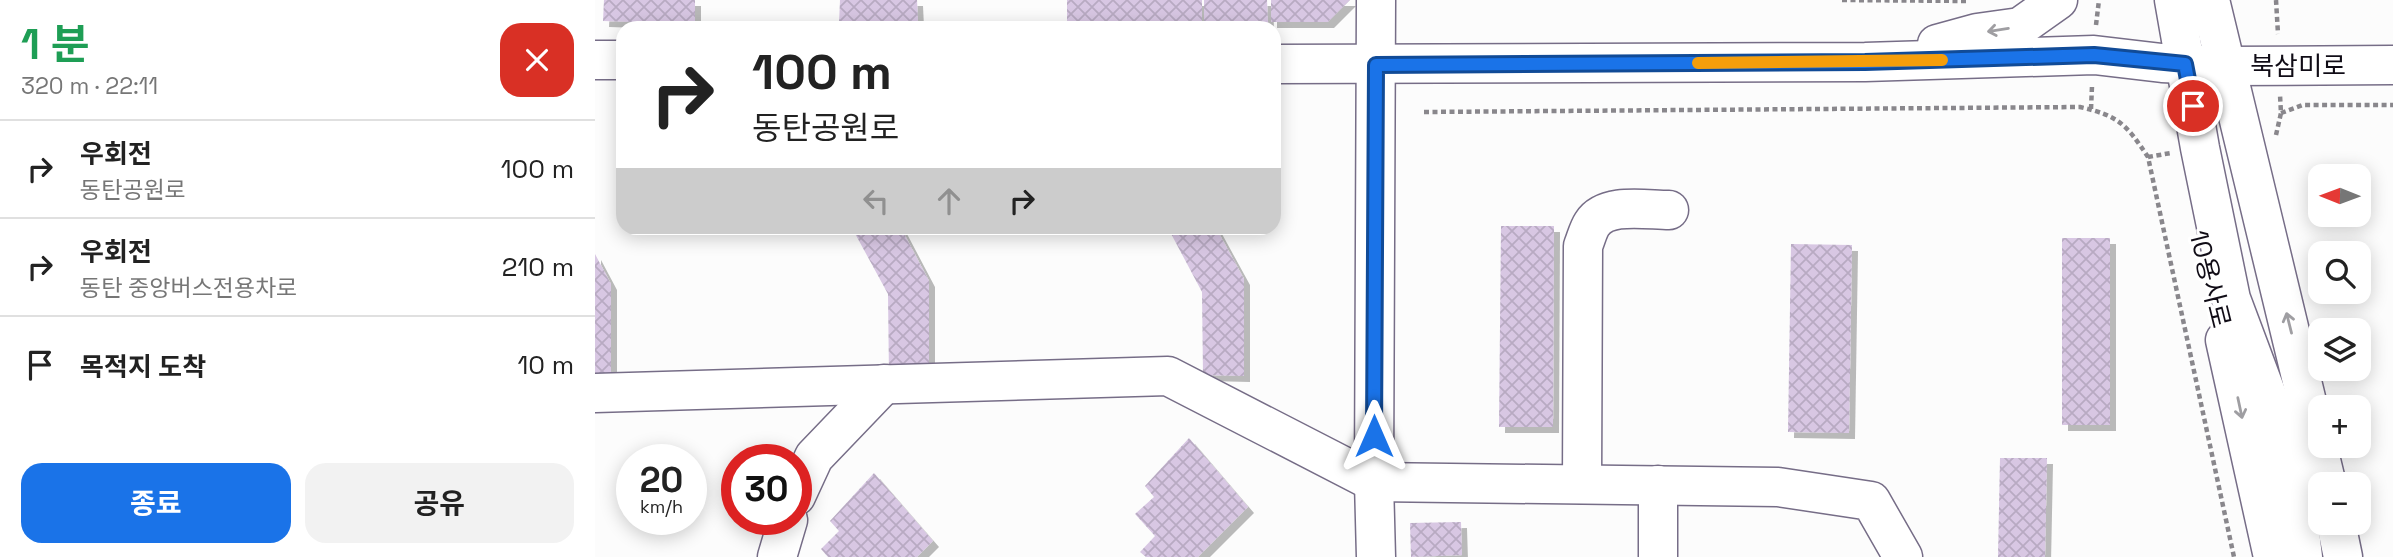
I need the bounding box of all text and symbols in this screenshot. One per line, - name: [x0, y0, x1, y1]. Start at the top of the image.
- text: 1 분: [21, 18, 89, 71]
- button: close: [500, 23, 574, 97]
- one-way arrow: [1987, 24, 2010, 37]
- text: 100 m: [752, 41, 892, 103]
- icon: right: [637, 49, 728, 140]
- street label: 북삼미로: [2250, 49, 2346, 83]
- text: 320 m · 22:11: [21, 71, 158, 101]
- pin: [2163, 76, 2223, 136]
- icon: arrive: [2174, 87, 2212, 125]
- text: 동탄공원로: [752, 108, 899, 148]
- text: 우회전: [80, 137, 152, 171]
- icon: right: [21, 150, 59, 188]
- text: 100 m: [501, 152, 574, 186]
- north arrow: [2308, 164, 2371, 228]
- map controls: [2308, 164, 2371, 535]
- text: 동탄공원로: [80, 175, 186, 205]
- icon: left: [857, 182, 895, 220]
- icon: ahead: [930, 182, 968, 220]
- icon: right: [1003, 182, 1041, 220]
- street label: 10용사로: [2181, 227, 2239, 331]
- text: 우회전: [80, 235, 152, 269]
- button: search: [2308, 241, 2371, 304]
- icon: right: [21, 248, 59, 286]
- text: 210 m: [502, 250, 574, 284]
- text: 동탄 중앙버스전용차로: [80, 273, 298, 303]
- one-way arrow: [2282, 312, 2295, 335]
- button: layers: [2308, 318, 2371, 381]
- icon: arrive: [21, 346, 59, 384]
- text: 10 m: [517, 348, 574, 382]
- text: 목적지 도착: [80, 350, 206, 384]
- button: +: [2308, 395, 2371, 458]
- one-way arrow: [2235, 397, 2248, 419]
- position arrow: [1337, 399, 1411, 473]
- speed limit sign: 30: [721, 444, 812, 535]
- text: 20: [640, 458, 683, 502]
- button: 종료: [21, 463, 291, 543]
- button: 공유: [305, 463, 574, 543]
- button: −: [2308, 472, 2371, 535]
- text: km/h: [640, 495, 683, 518]

